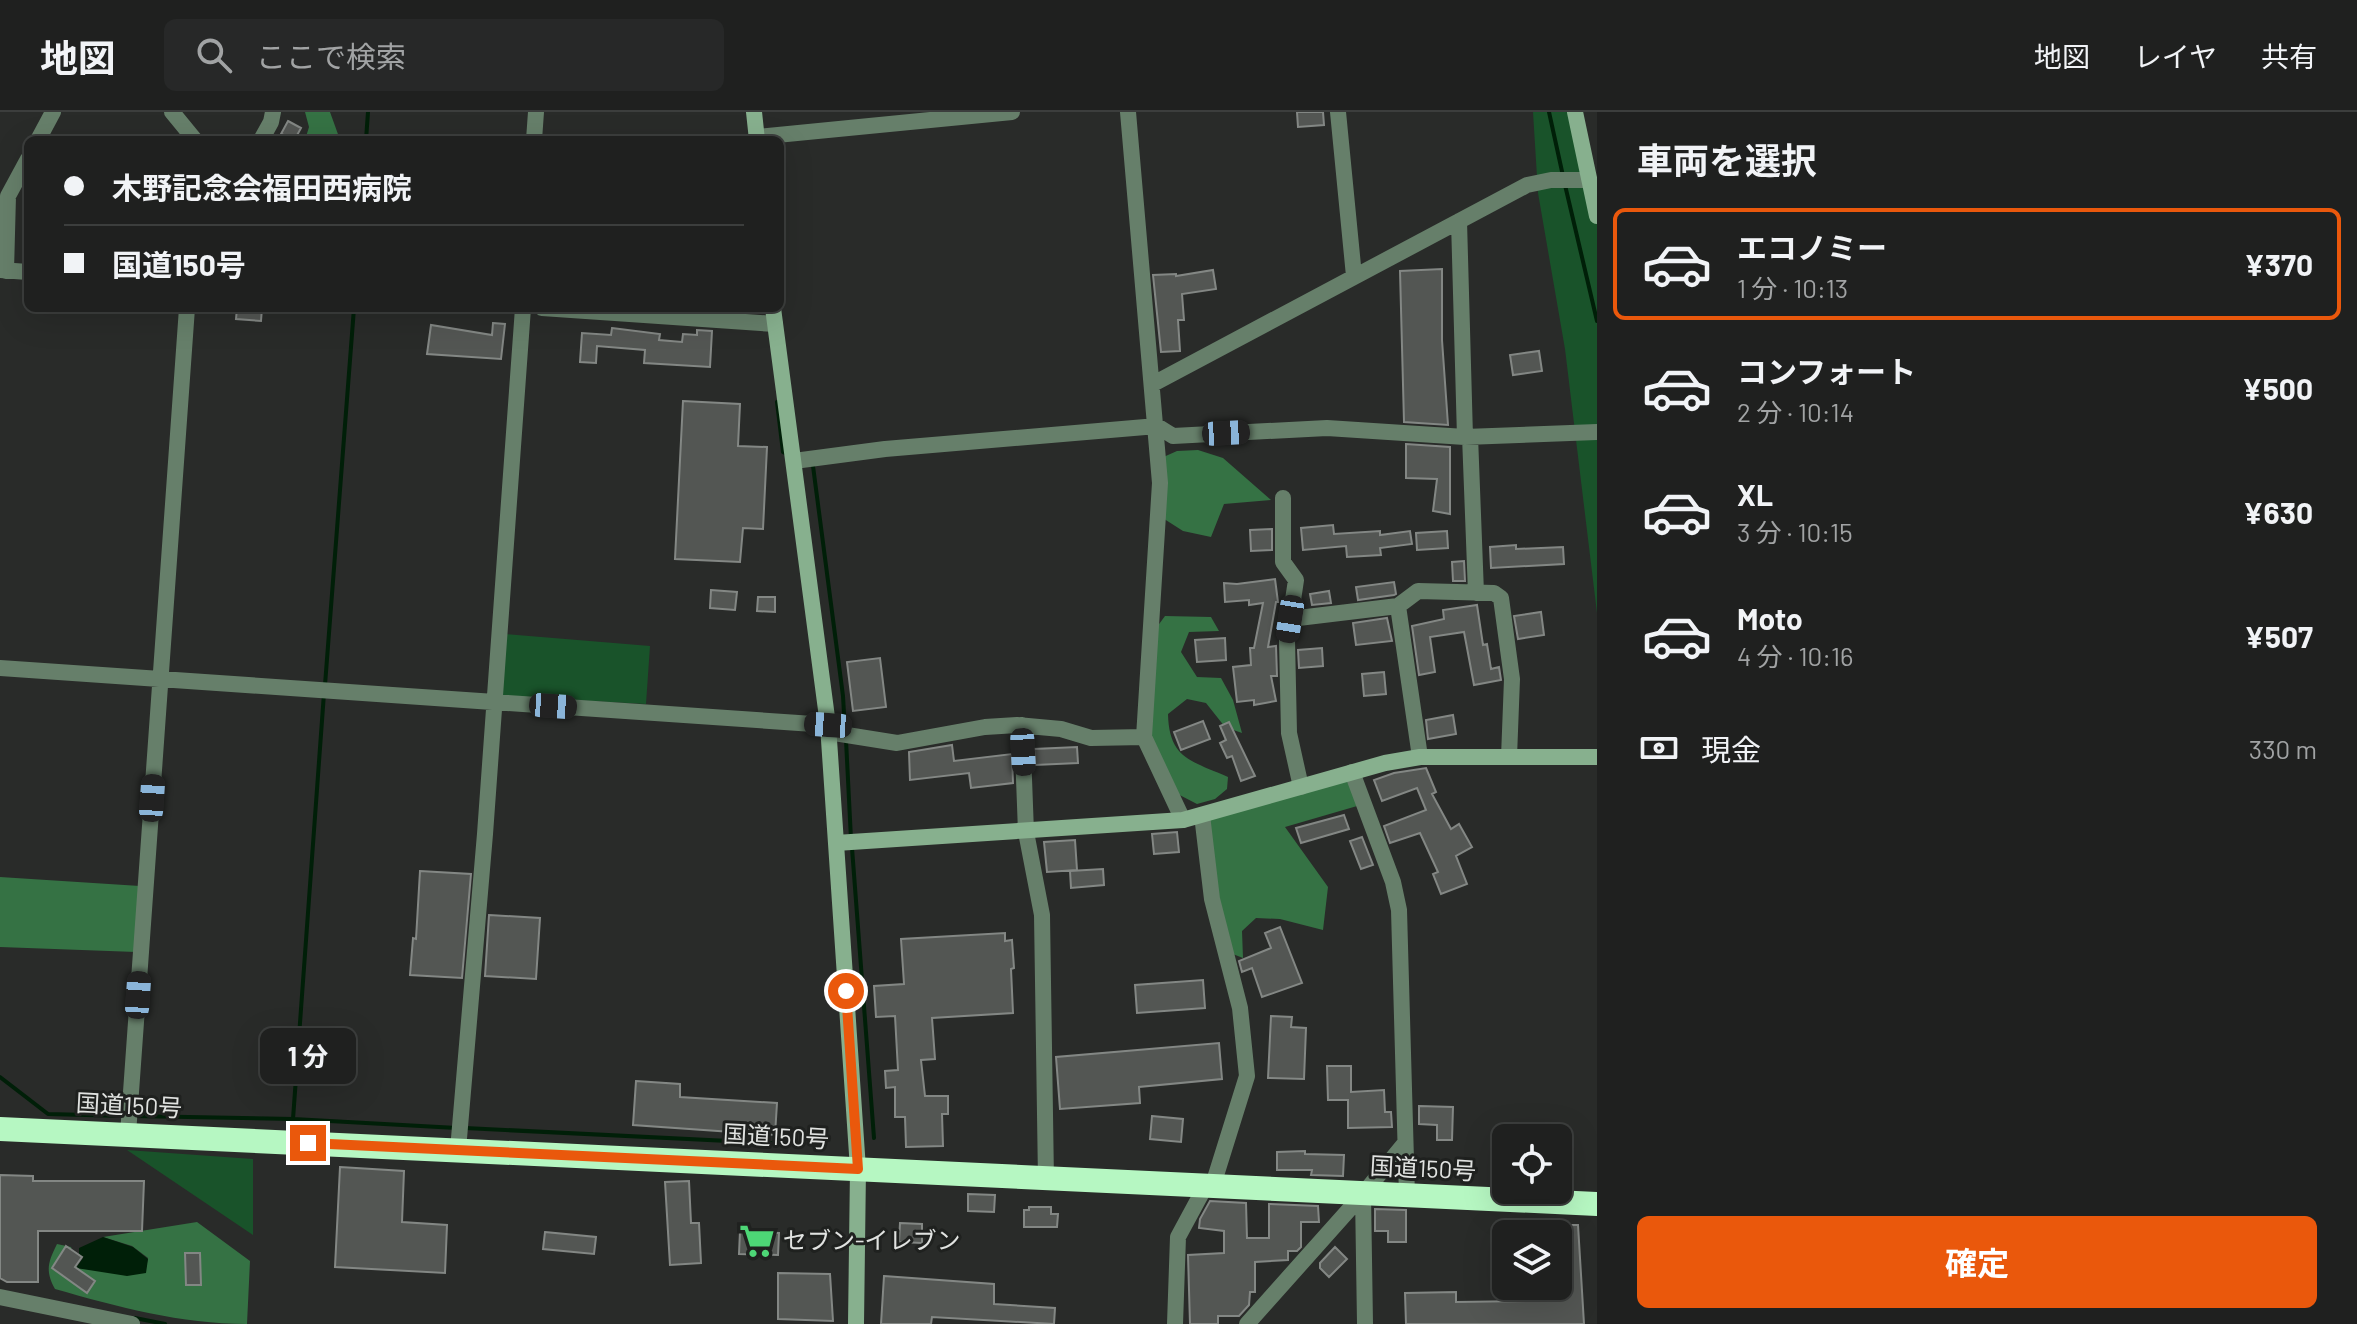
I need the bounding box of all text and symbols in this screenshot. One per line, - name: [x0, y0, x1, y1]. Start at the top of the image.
- search box: [164, 19, 724, 91]
- icon: search: [192, 33, 236, 77]
- text: 地図: [40, 34, 116, 80]
- text: ここで検索: [256, 38, 406, 74]
- text: 地図: [2034, 39, 2090, 73]
- text: レイヤ: [2134, 39, 2217, 73]
- text: 共有: [2261, 39, 2317, 73]
- text: 車両を選択: [1637, 138, 1817, 181]
- text: 木野記念会福田西病院: [112, 169, 412, 205]
- icon: car: [1641, 228, 1713, 300]
- text: エコノミー: [1737, 229, 1887, 265]
- text: 国道150号: [112, 246, 246, 282]
- text: ¥370: [2244, 246, 2313, 282]
- text: 1 分 · 10:13: [1737, 272, 1848, 303]
- icon: car: [1641, 352, 1713, 424]
- text: コンフォート: [1737, 353, 1916, 389]
- text: ¥500: [2242, 370, 2313, 406]
- text: 2 分 · 10:14: [1737, 396, 1854, 427]
- car: [1201, 420, 1251, 446]
- icon: car: [1641, 476, 1713, 548]
- text: XL: [1737, 476, 1773, 512]
- text: ¥630: [2243, 494, 2313, 530]
- text: 3 分 · 10:15: [1737, 516, 1853, 547]
- car: [1274, 593, 1306, 645]
- icon: car: [1641, 600, 1713, 672]
- text: Moto: [1737, 600, 1803, 636]
- text: ¥507: [2244, 618, 2313, 654]
- text: 4 分 · 10:16: [1737, 640, 1853, 671]
- car: [528, 692, 578, 720]
- car: [803, 711, 853, 739]
- icon: cash: [1637, 726, 1681, 770]
- car: [1010, 727, 1036, 777]
- text: 現金: [1701, 731, 1761, 767]
- text: 330 m: [2249, 733, 2317, 764]
- car: [138, 773, 166, 823]
- car: [124, 970, 152, 1020]
- route start: [828, 973, 864, 1009]
- callout: 1 分: [260, 1027, 356, 1083]
- text: 1 分: [288, 1040, 328, 1071]
- street label: 国道150号: [75, 1087, 183, 1122]
- street label: 国道150号: [722, 1118, 830, 1153]
- map controls: [1492, 1124, 1572, 1300]
- button: locate: [1492, 1124, 1572, 1204]
- route end: [290, 1125, 326, 1161]
- street label: 国道150号: [1369, 1150, 1477, 1185]
- button: 確定: [1637, 1216, 2317, 1308]
- button: layers: [1492, 1220, 1572, 1300]
- supermarket icon: セブン-イレブン: [738, 1222, 776, 1260]
- place label: セブン-イレブン: [783, 1225, 960, 1254]

